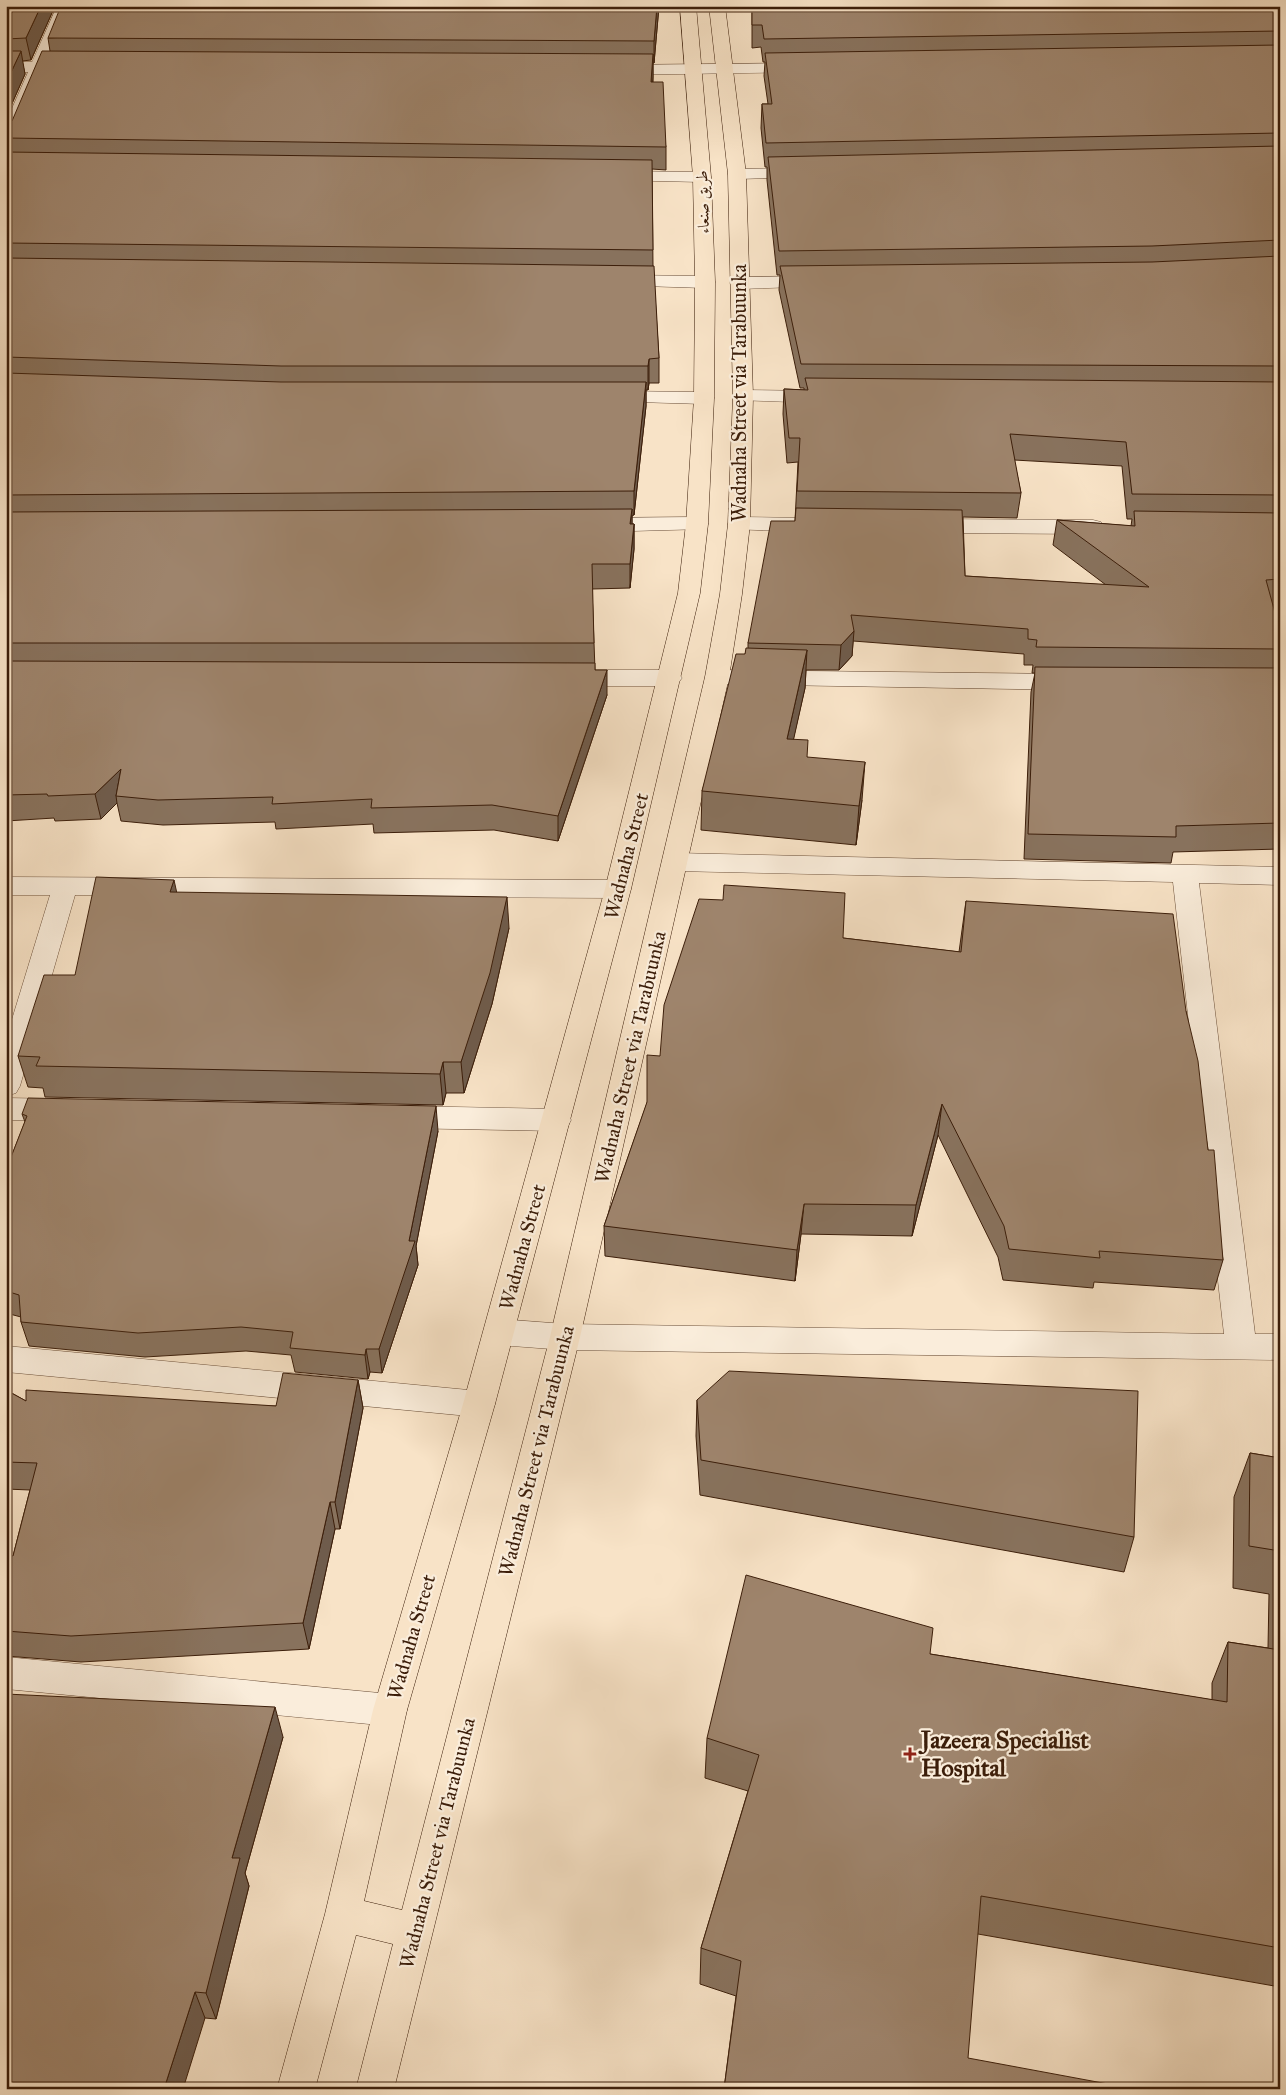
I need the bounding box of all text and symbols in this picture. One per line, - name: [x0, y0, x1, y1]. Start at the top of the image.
- street label: طريق صنعاء: [692, 170, 714, 234]
- street label: Wadnaha Street via Tarabuunka: [727, 263, 751, 522]
- street label: Wadnaha Street: [599, 790, 653, 922]
- street label: Wadnaha Street via Tarabuunka: [589, 928, 671, 1185]
- street label: Wadnaha Street: [494, 1181, 550, 1313]
- street label: Wadnaha Street via Tarabuunka: [493, 1322, 579, 1579]
- street label: Wadnaha Street: [382, 1572, 440, 1702]
- street label: Wadnaha Street via Tarabuunka: [394, 1714, 480, 1971]
- place label: Jazeera Specialist Hospital: [918, 1725, 1089, 1783]
- marker: Jazeera Specialist Hospital: [903, 1747, 917, 1761]

